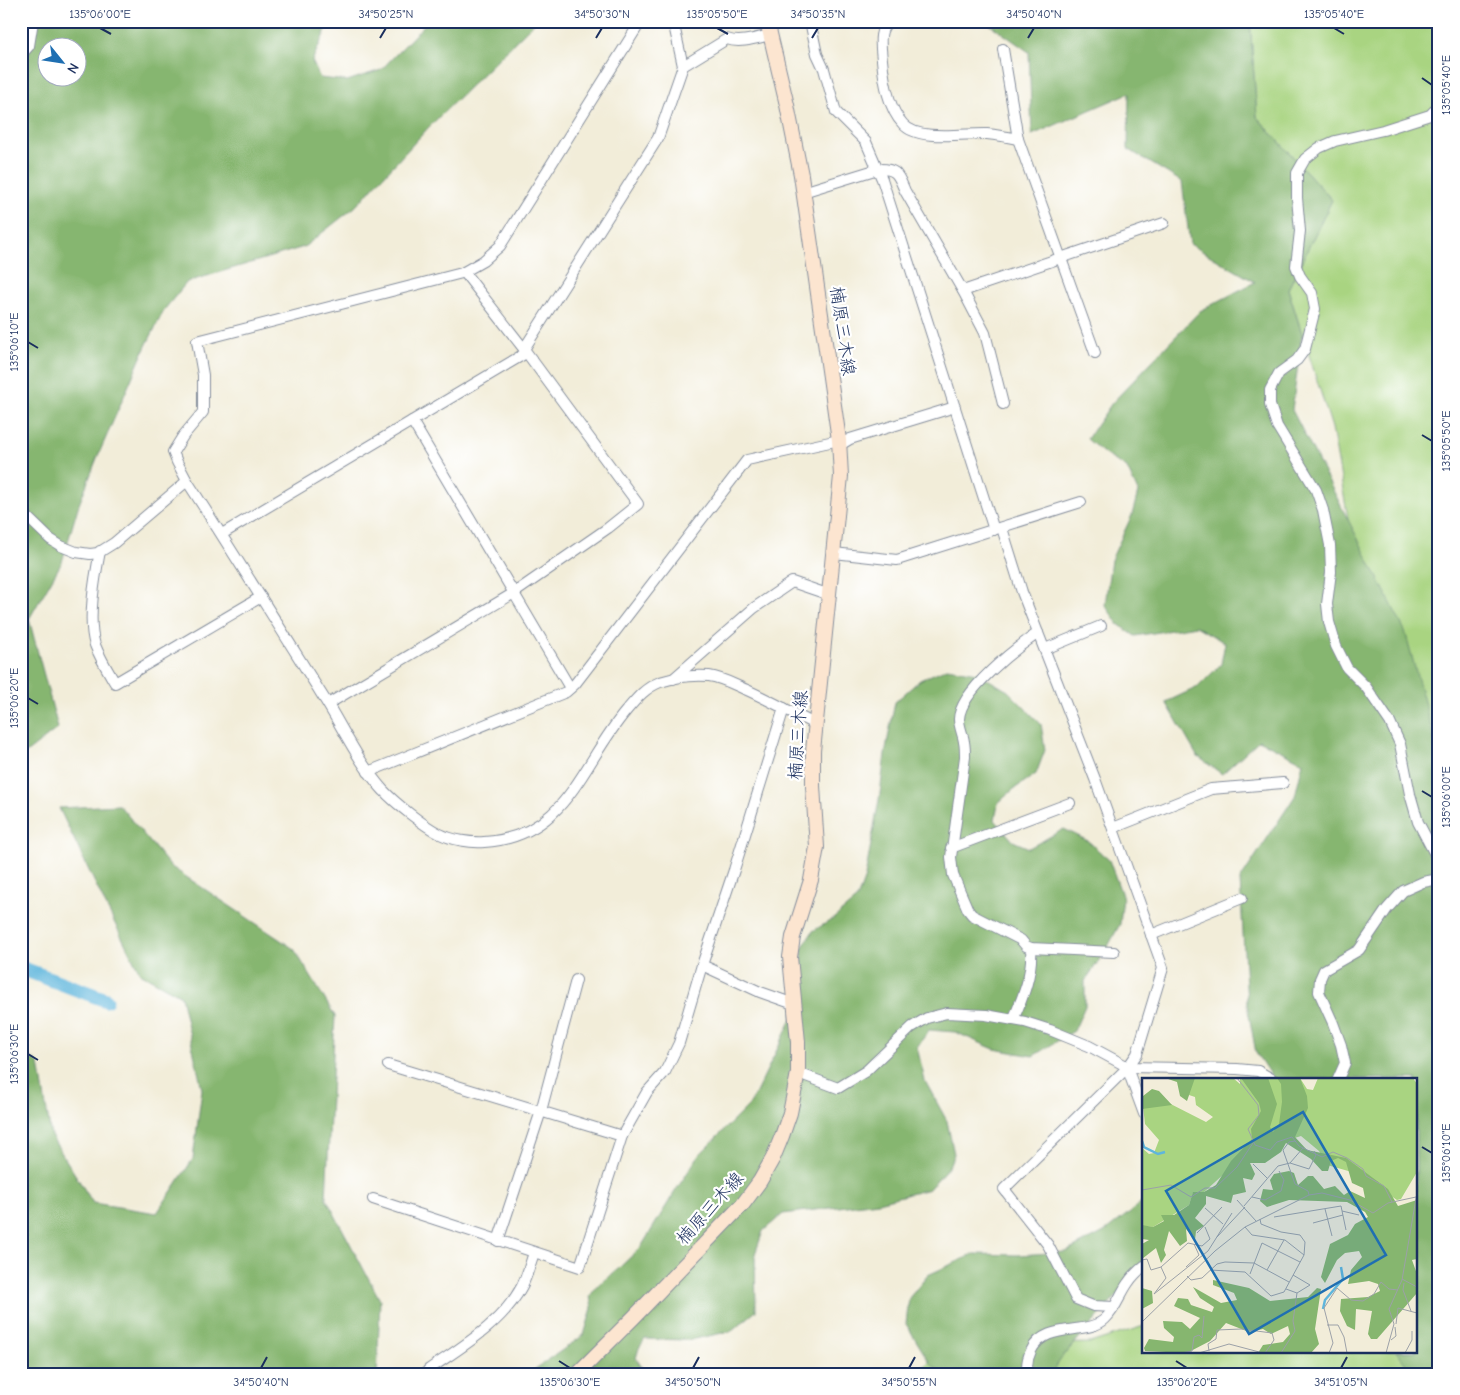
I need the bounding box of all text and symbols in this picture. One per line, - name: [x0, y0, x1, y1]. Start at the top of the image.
- text: 135°06'00"E: [69, 7, 131, 21]
- text: 34°50'25"N: [359, 7, 413, 21]
- text: 34°50'30"N: [574, 7, 630, 21]
- text: 135°05'50"E: [687, 7, 747, 21]
- text: 34°50'35"N: [791, 7, 845, 21]
- text: 34°50'40"N: [1006, 7, 1062, 21]
- text: 135°05'40"E: [1304, 7, 1364, 21]
- north arrow: [38, 38, 88, 88]
- text: 135°05'40"E: [1439, 55, 1453, 115]
- text: N: [63, 60, 82, 76]
- street label: 楠原三木線: [826, 285, 859, 377]
- text: 135°06'10"E: [7, 312, 21, 372]
- text: 135°05'50"E: [1439, 411, 1453, 471]
- text: 135°06'20"E: [7, 668, 21, 728]
- street label: 楠原三木線: [785, 689, 812, 781]
- text: 135°06'00"E: [1439, 766, 1453, 828]
- text: 135°06'30"E: [7, 1024, 21, 1084]
- inset map: [1142, 1078, 1418, 1352]
- text: 135°06'10"E: [1439, 1123, 1453, 1183]
- street label: 楠原三木線: [672, 1168, 748, 1249]
- text: 34°50'40"N: [233, 1375, 289, 1389]
- text: 135°06'30"E: [540, 1375, 600, 1389]
- text: 34°50'50"N: [665, 1375, 721, 1389]
- text: 34°50'55"N: [881, 1375, 937, 1389]
- text: 135°06'20"E: [1157, 1375, 1217, 1389]
- text: 34°51'05"N: [1314, 1375, 1368, 1389]

